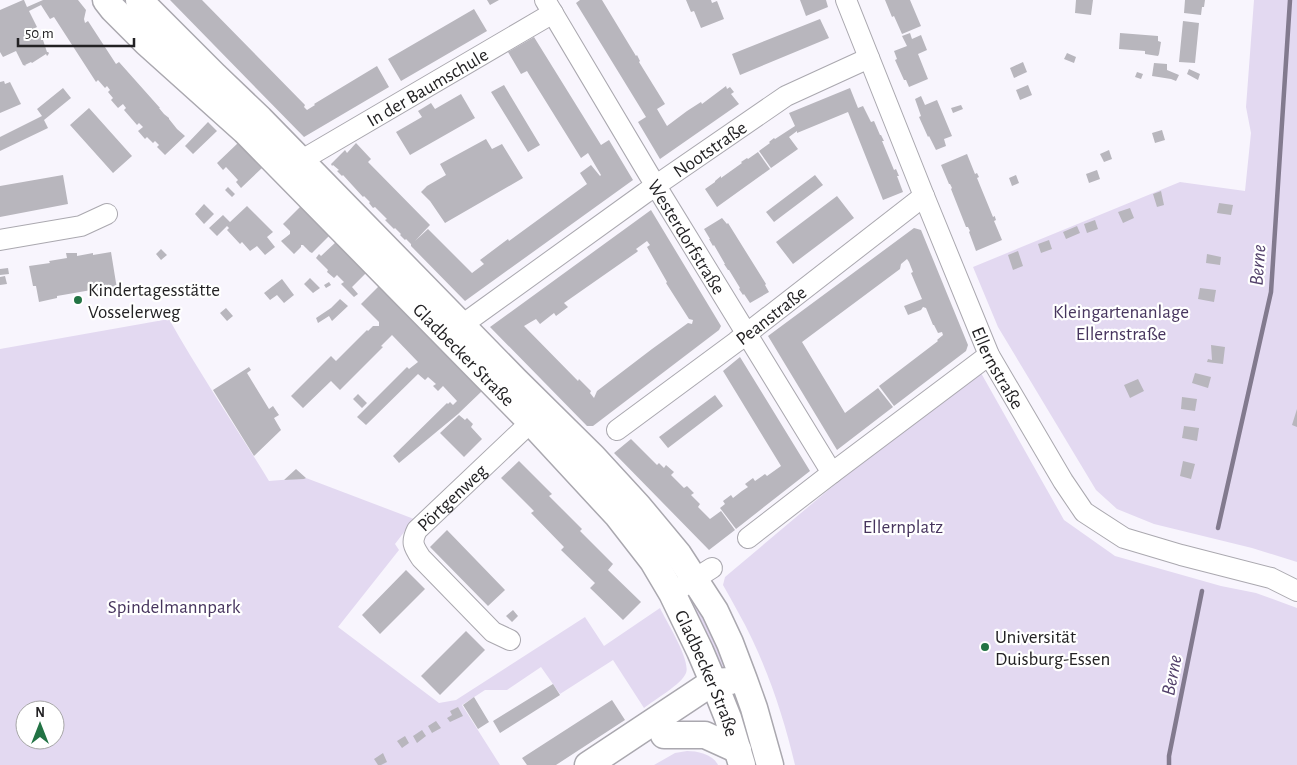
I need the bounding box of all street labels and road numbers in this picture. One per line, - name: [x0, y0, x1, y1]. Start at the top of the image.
- street label: In der Baumschule: [364, 45, 492, 131]
- street label: Nootstraße: [670, 118, 751, 182]
- street label: Westerdorfstraße: [644, 177, 728, 298]
- street label: Peanstraße: [733, 283, 810, 349]
- street label: Gladbecker Straße: [409, 300, 518, 410]
- street label: Ellernstraße: [967, 324, 1027, 413]
- street label: Pörtgenweg: [414, 461, 492, 536]
- street label: Gladbecker Straße: [671, 607, 741, 739]

